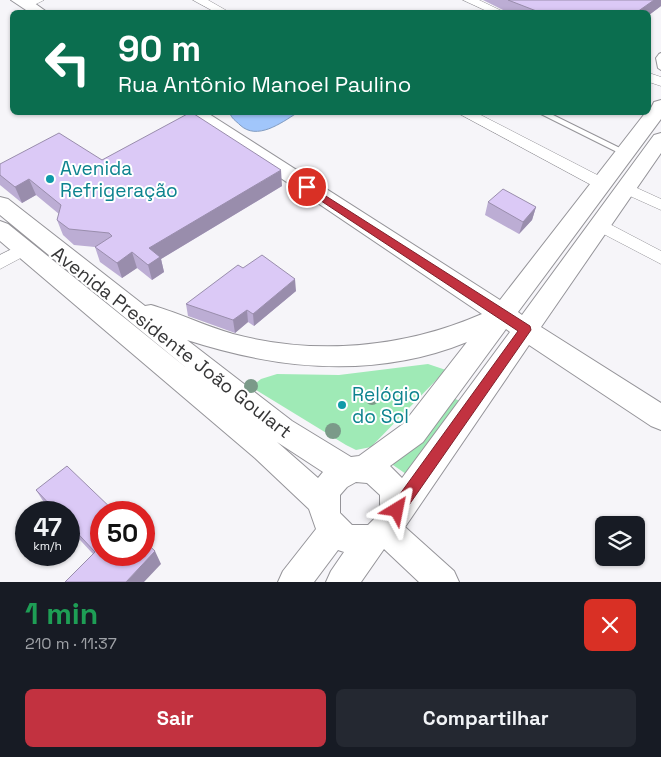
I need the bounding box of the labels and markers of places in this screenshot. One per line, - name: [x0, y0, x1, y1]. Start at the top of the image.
- place label: Avenida Refrigeração: [60, 156, 178, 203]
- pin: [286, 166, 328, 208]
- marker: Avenida Refrigeração: [44, 173, 56, 185]
- place label: Relógio do Sol: [352, 382, 420, 429]
- marker: Relógio do Sol: [336, 399, 348, 411]

